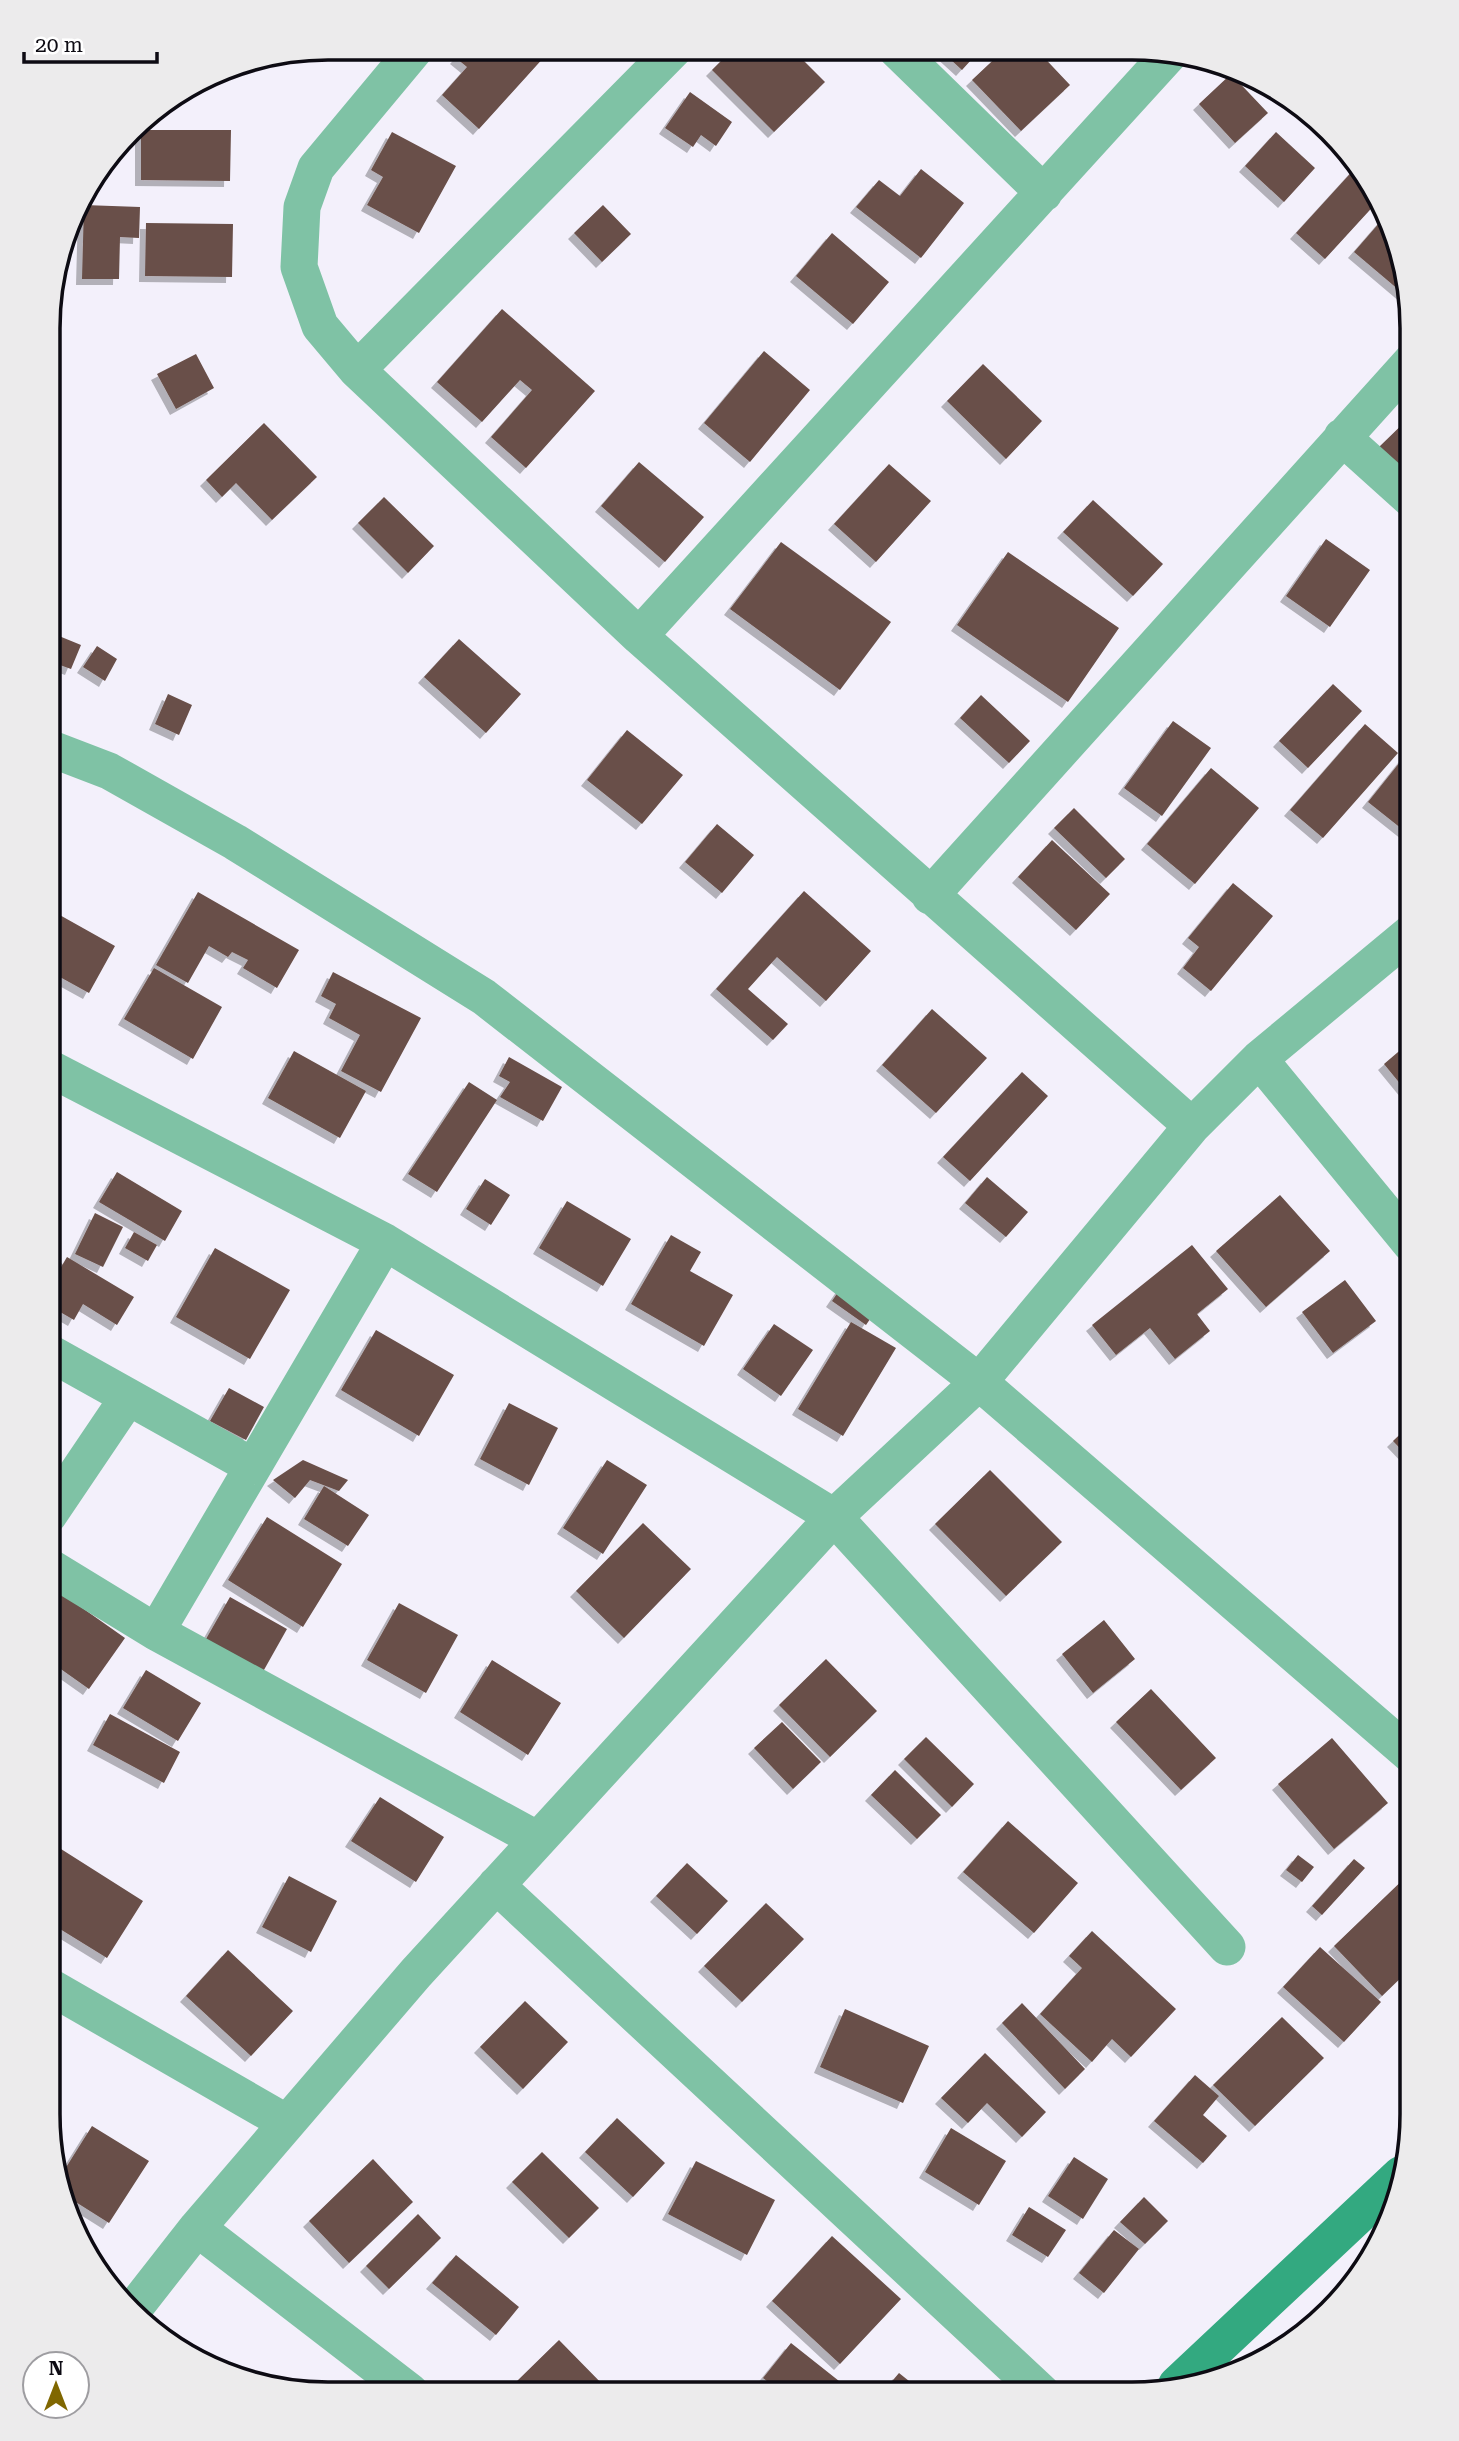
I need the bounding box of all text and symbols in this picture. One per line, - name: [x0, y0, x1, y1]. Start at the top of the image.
- scale bar: [24, 21, 158, 65]
- text: 20 m: [35, 33, 83, 57]
- north arrow: [21, 2350, 91, 2420]
- text: N: [49, 2357, 64, 2380]

